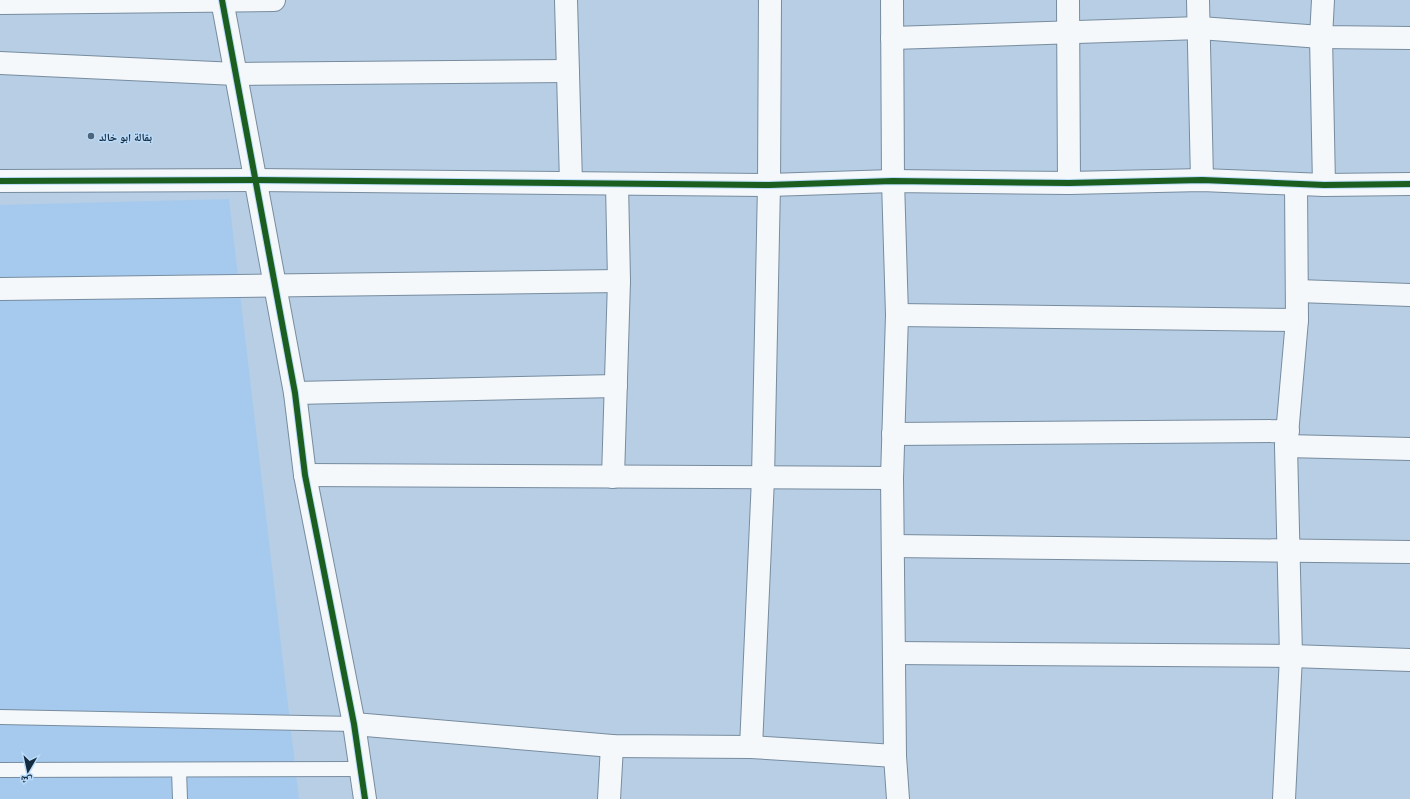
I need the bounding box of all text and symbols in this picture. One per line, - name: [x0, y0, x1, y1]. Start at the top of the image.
- place label: بقالة ابو خالد: [99, 130, 152, 144]
- marker: بقالة ابو خالد: [86, 131, 96, 141]
- north arrow: [8, 751, 48, 791]
- text: ش: [19, 772, 33, 789]

